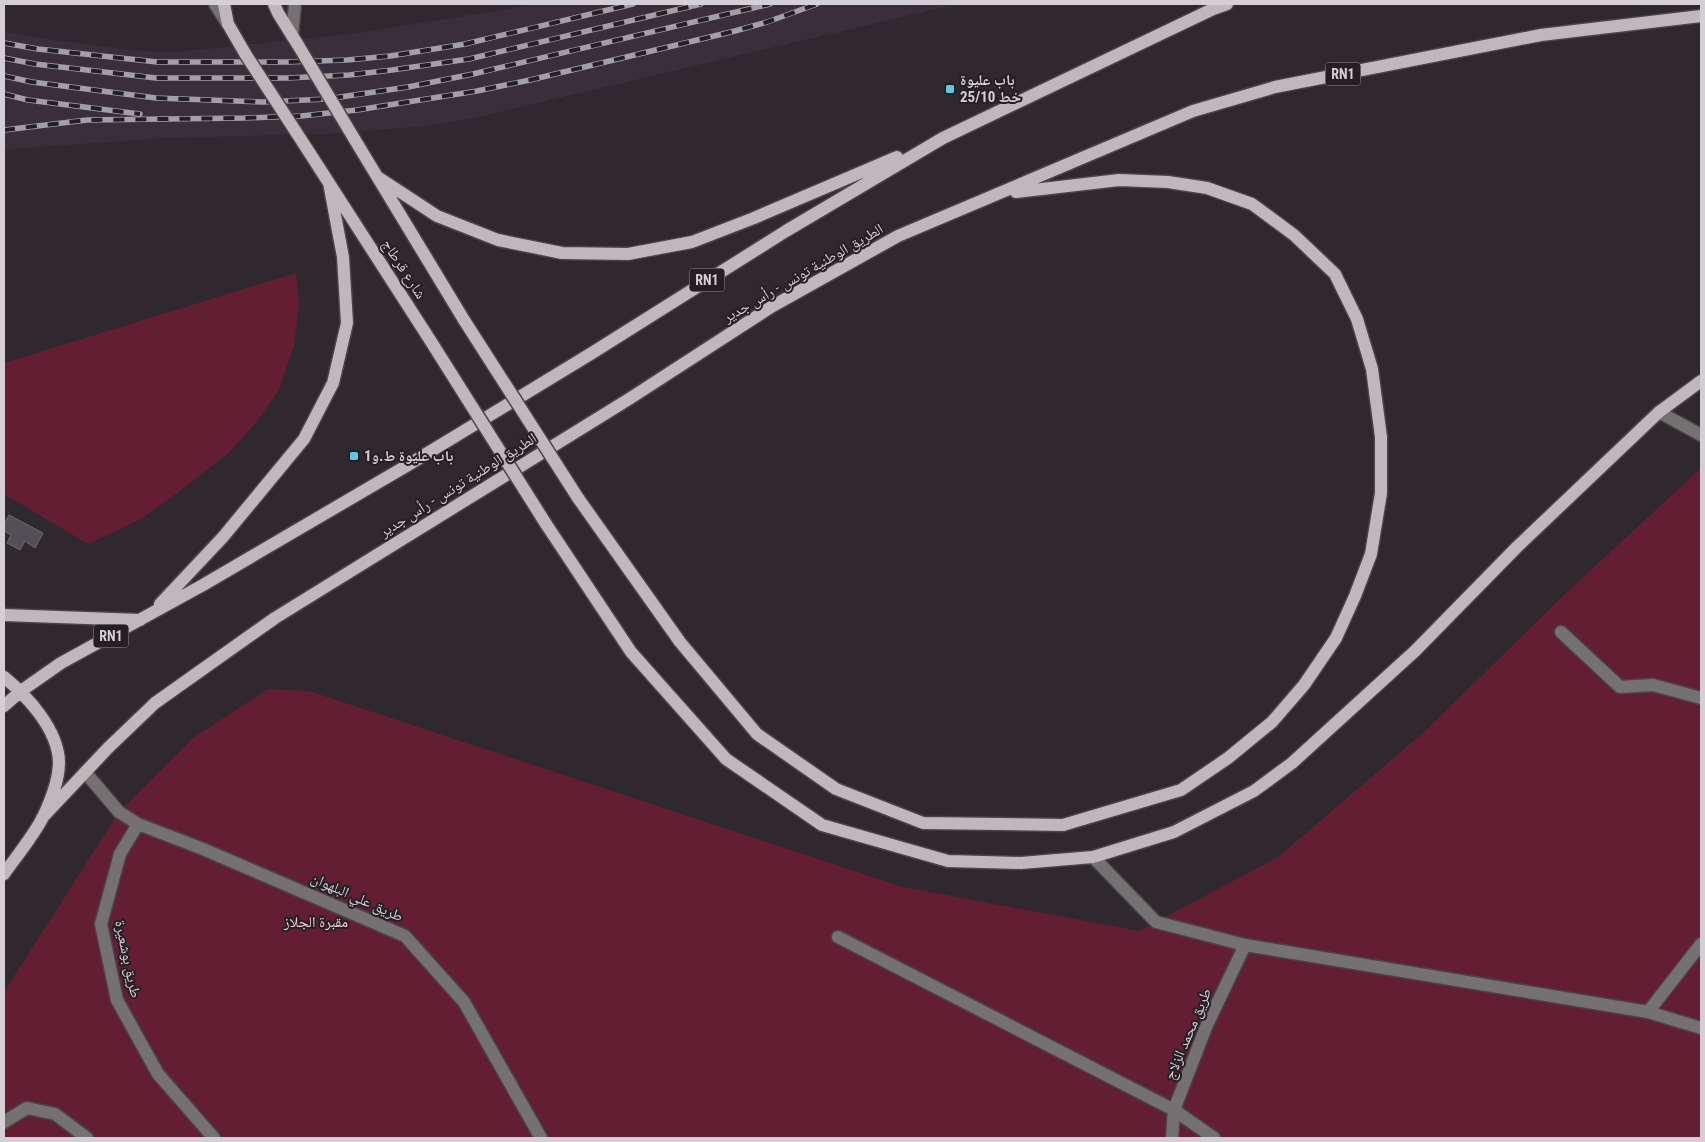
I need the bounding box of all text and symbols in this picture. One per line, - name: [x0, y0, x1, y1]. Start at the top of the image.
- road number: RN1: [1326, 62, 1360, 86]
- place label: باب عليوة خط 25/10: [960, 71, 1021, 106]
- marker: باب عليوة خط 25/10: [944, 83, 956, 95]
- street label: الطريق الوطنية تونس - رأس جدير: [719, 220, 887, 328]
- street label: شارع قرطاج: [377, 236, 430, 303]
- road number: RN1: [690, 268, 724, 292]
- street label: الطريق الوطنية تونس - رأس جدير: [375, 429, 541, 542]
- place label: باب عليوة ط.و1: [364, 447, 453, 465]
- marker: باب عليوة ط.و1: [348, 450, 360, 462]
- road number: RN1: [94, 624, 128, 648]
- street label: طريق علي البلهوان: [307, 869, 406, 928]
- park label: مقبرة الجلاز: [283, 913, 348, 931]
- street label: طريق بوشعيرة: [110, 918, 145, 1000]
- street label: طريق محمد الزلاج: [1161, 985, 1216, 1083]

